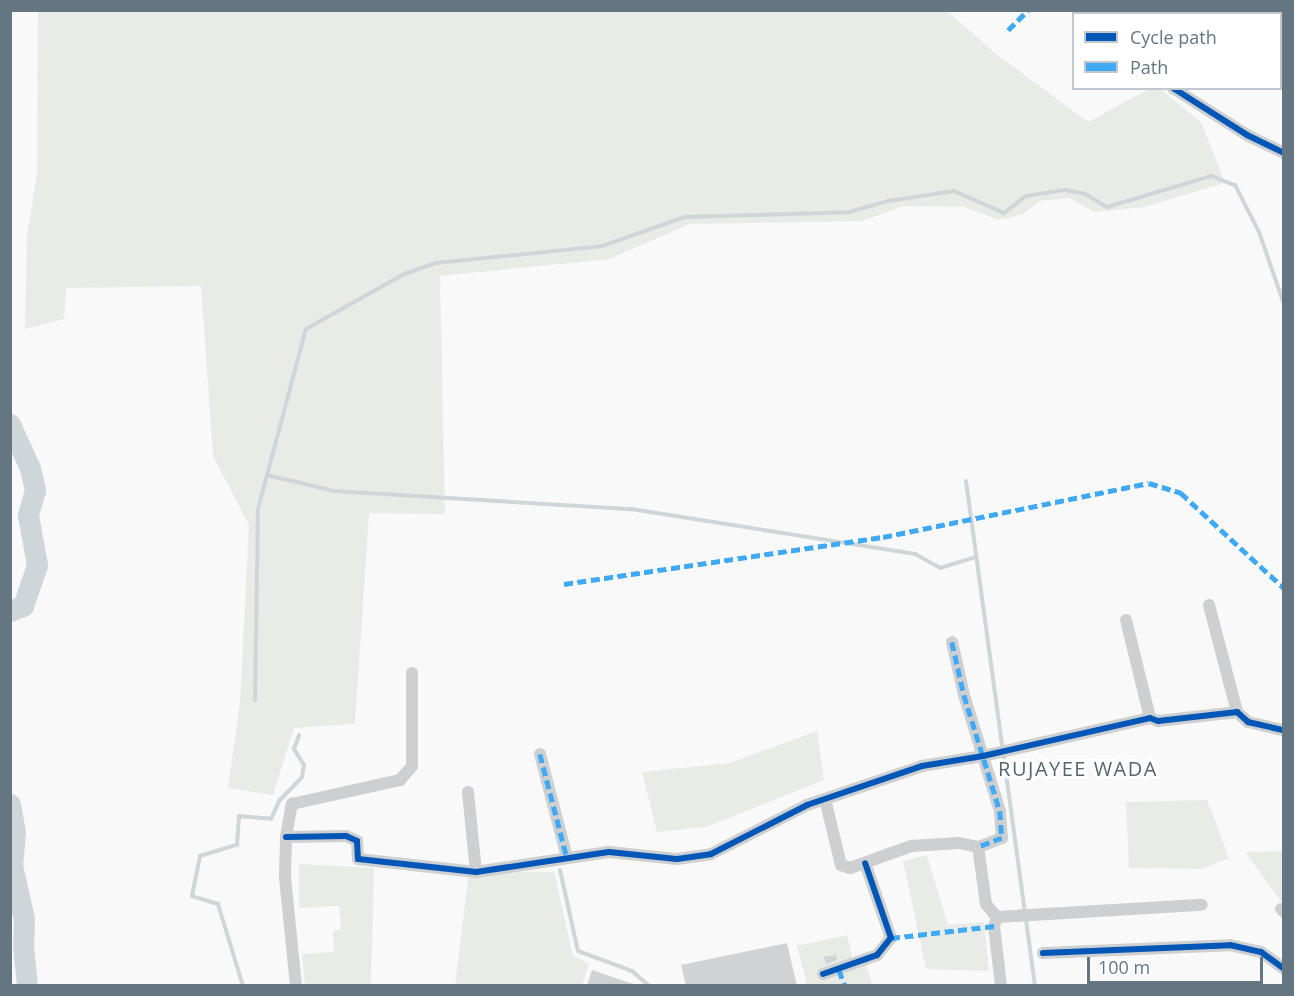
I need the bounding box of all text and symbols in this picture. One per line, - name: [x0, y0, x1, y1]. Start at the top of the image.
- legend: [1072, 12, 1282, 90]
- text: Cycle path: [1130, 25, 1217, 49]
- text: Path: [1130, 55, 1168, 79]
- district label: RUJAYEE WADA: [998, 756, 1158, 780]
- scale bar: [1090, 945, 1266, 983]
- text: 100 m: [1098, 955, 1150, 979]

